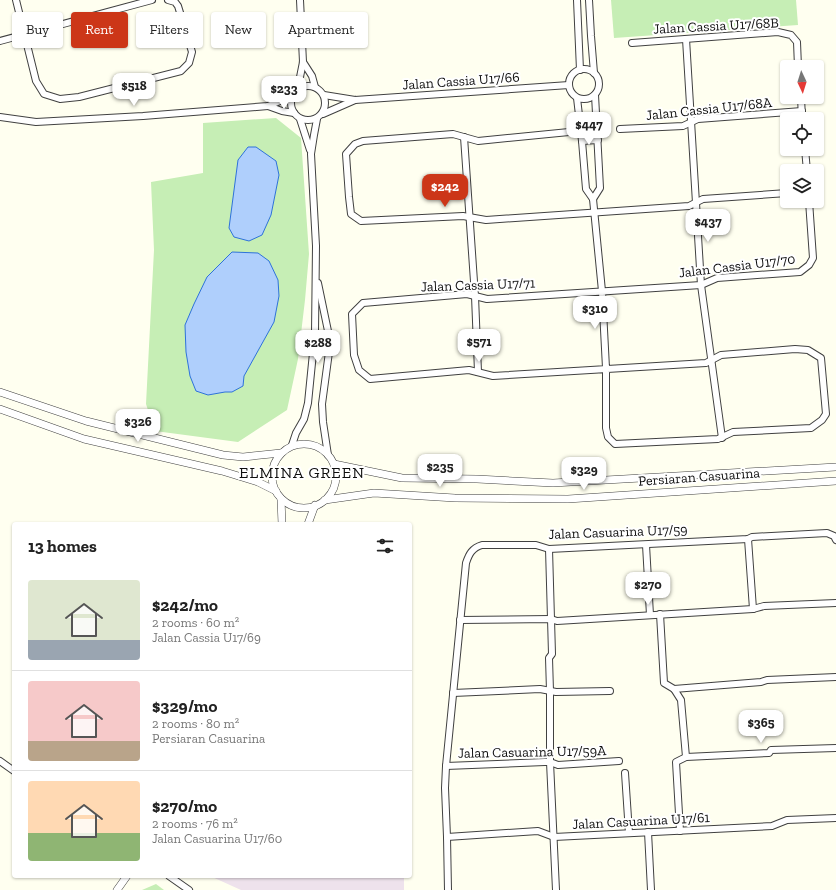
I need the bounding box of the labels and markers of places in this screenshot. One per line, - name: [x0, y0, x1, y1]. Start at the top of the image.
- pin: $518: [110, 73, 158, 107]
- pin: $233: [260, 76, 308, 110]
- pin: $447: [565, 112, 613, 146]
- pin: $242: [421, 174, 469, 208]
- pin: $437: [684, 209, 732, 243]
- pin: $310: [571, 296, 619, 330]
- pin: $571: [455, 329, 503, 363]
- pin: $288: [294, 330, 342, 364]
- pin: $326: [114, 409, 162, 443]
- pin: $235: [416, 454, 464, 488]
- pin: $329: [560, 457, 608, 491]
- pin: $270: [624, 572, 672, 606]
- pin: $365: [737, 710, 785, 744]

